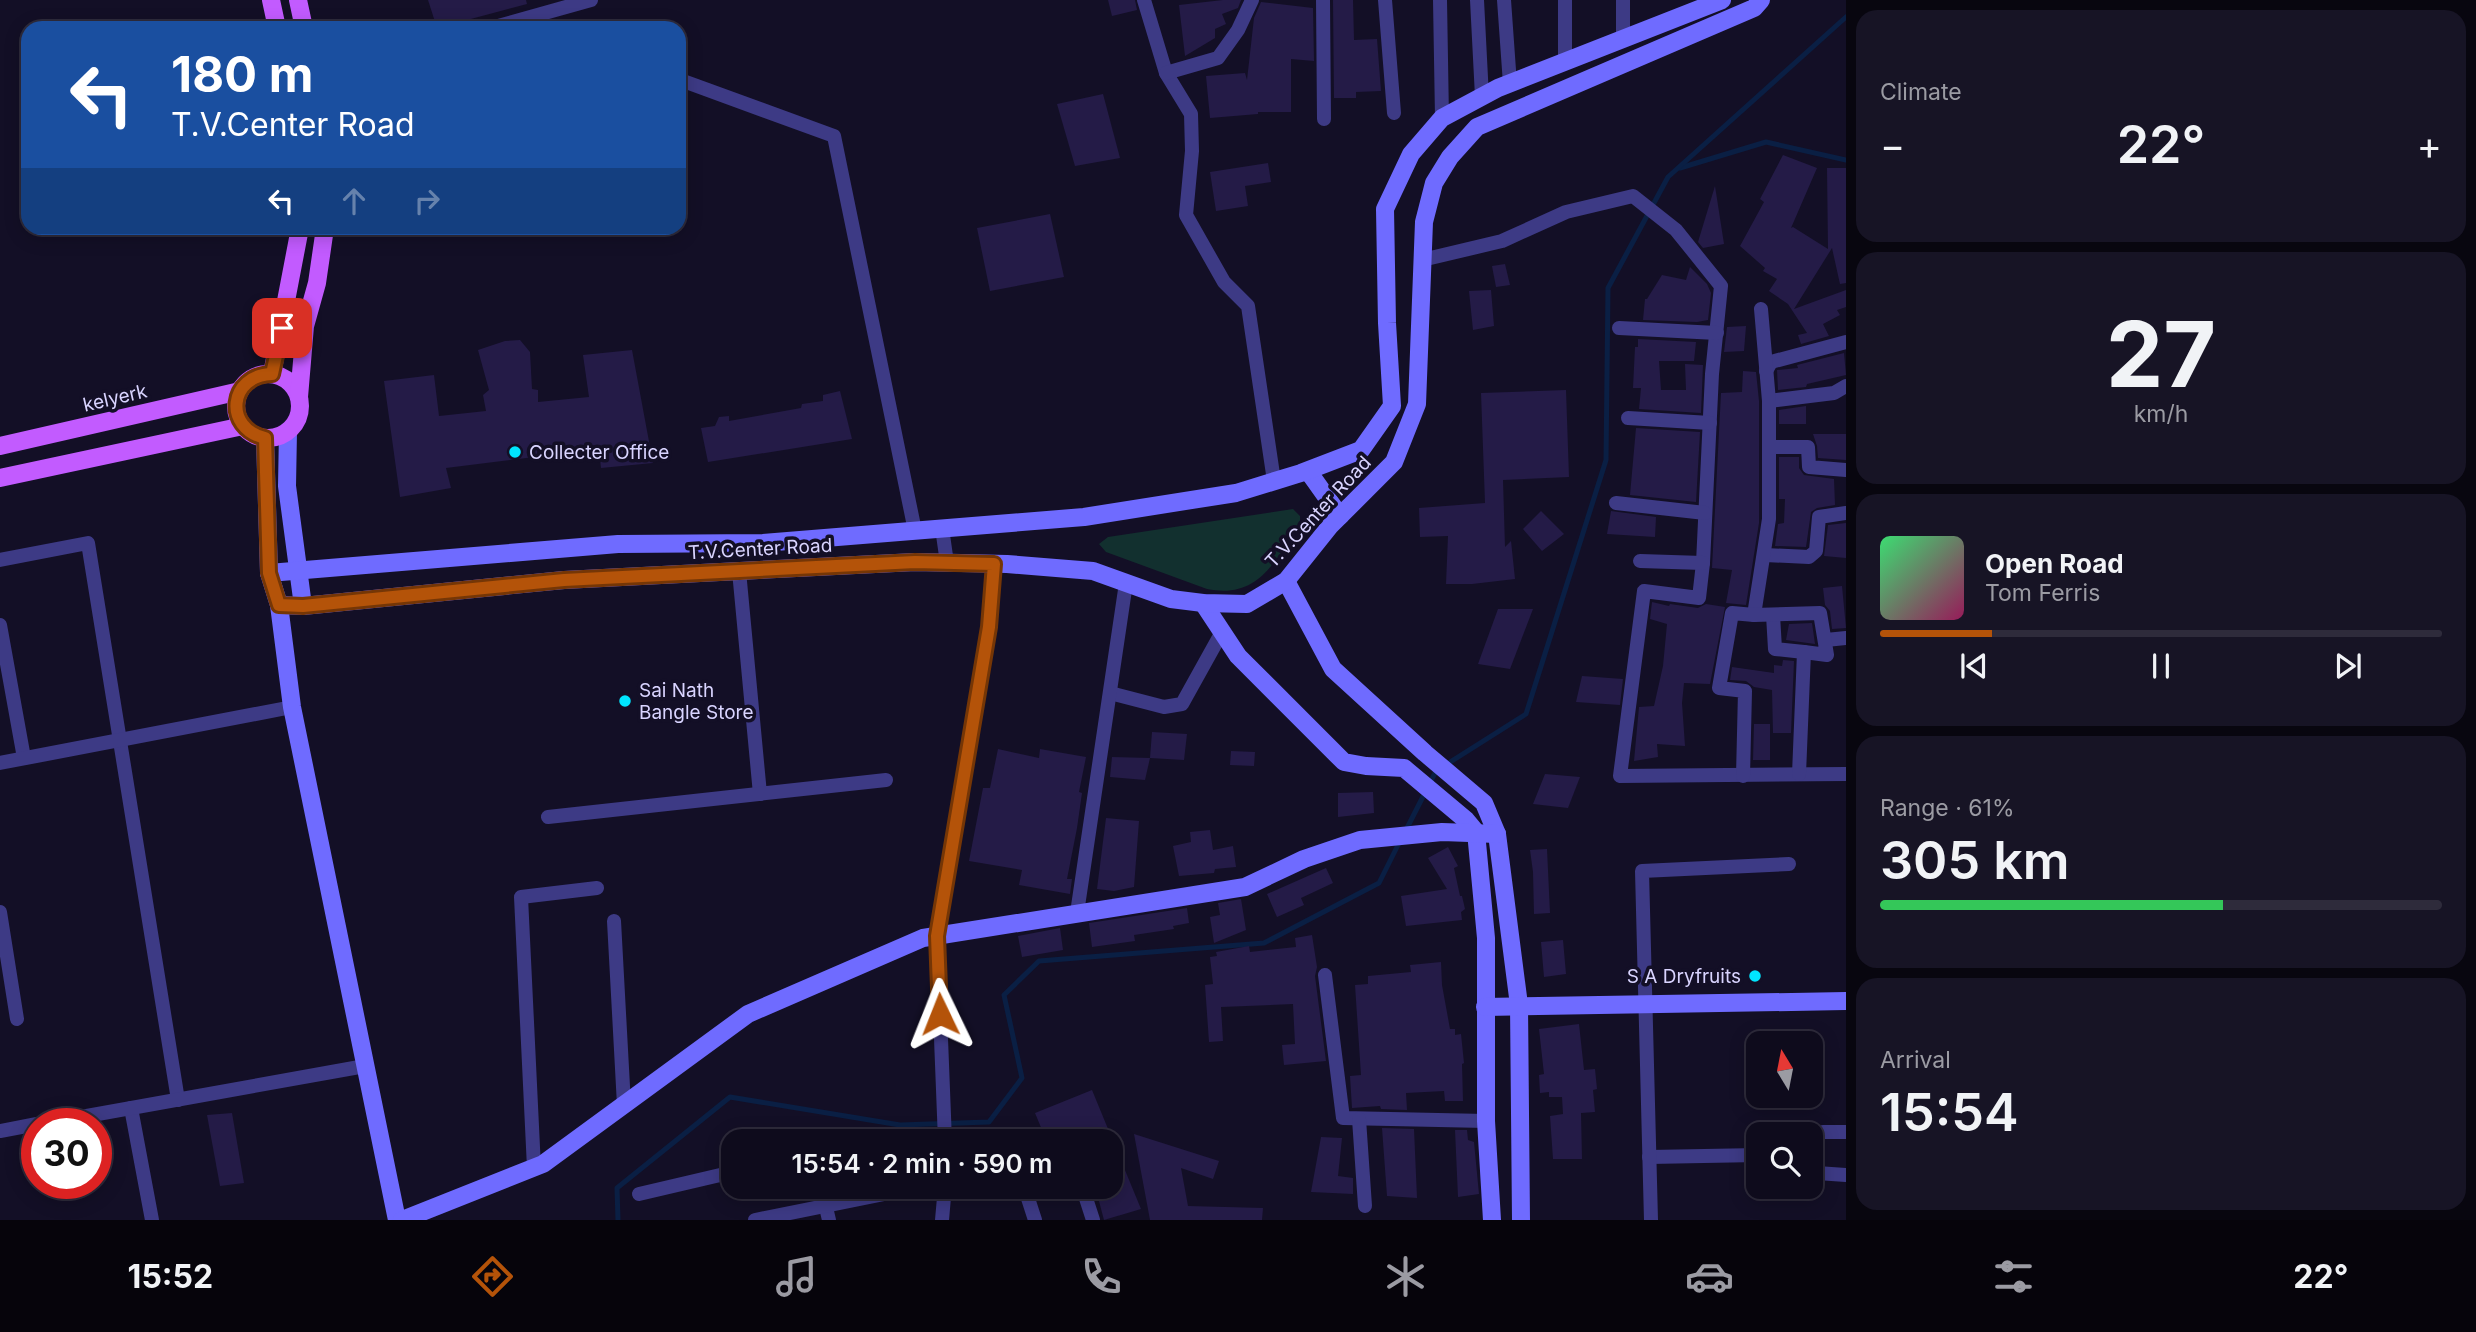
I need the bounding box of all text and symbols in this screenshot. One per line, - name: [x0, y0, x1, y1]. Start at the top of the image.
- text: 180 m: [171, 45, 313, 104]
- icon: left: [56, 49, 147, 140]
- text: Climate: [1880, 78, 1962, 106]
- text: T.V.Center Road: [171, 105, 415, 144]
- text: 22°: [2117, 113, 2205, 176]
- text: −: [1880, 122, 1905, 168]
- text: +: [2417, 122, 2442, 168]
- icon: left: [262, 182, 300, 220]
- icon: ahead: [335, 182, 373, 220]
- icon: right: [408, 182, 446, 220]
- pin: [252, 298, 312, 358]
- text: 27: [2106, 299, 2216, 409]
- icon: arrive: [263, 309, 301, 347]
- street label: kelyerk: [81, 379, 150, 417]
- text: km/h: [2134, 400, 2188, 428]
- place label: Collecter Office: [529, 441, 669, 464]
- marker: Collecter Office: [507, 444, 523, 460]
- street label: T.V.Center Road: [1260, 451, 1376, 573]
- street label: T.V.Center Road: [687, 534, 833, 564]
- text: Open Road: [1985, 548, 2124, 579]
- text: Tom Ferris: [1985, 579, 2100, 607]
- icon: previous: [1955, 647, 1993, 685]
- icon: pause: [2142, 647, 2180, 685]
- icon: next: [2329, 647, 2367, 685]
- place label: Sai Nath Bangle Store: [639, 679, 754, 724]
- marker: Sai Nath Bangle Store: [617, 693, 633, 709]
- text: Range · 61%: [1880, 794, 2014, 822]
- text: 305 km: [1880, 829, 2070, 892]
- place label: S A Dryfruits: [1627, 965, 1741, 988]
- marker: S A Dryfruits: [1747, 968, 1763, 984]
- position arrow: [903, 977, 977, 1051]
- north arrow: [1746, 1031, 1824, 1108]
- map controls: [1746, 1031, 1823, 1199]
- text: Arrival: [1880, 1046, 1951, 1074]
- text: 15:54: [1880, 1081, 2019, 1144]
- speed limit sign: 30: [21, 1108, 112, 1199]
- button: search: [1746, 1122, 1823, 1199]
- text: 15:54 · 2 min · 590 m: [791, 1148, 1053, 1179]
- icon: directions: [468, 1252, 517, 1301]
- icon: music: [772, 1252, 821, 1301]
- icon: phone: [1077, 1252, 1126, 1301]
- icon: climate: [1381, 1252, 1430, 1301]
- icon: car: [1685, 1252, 1734, 1301]
- icon: filters: [1989, 1252, 2038, 1301]
- text: 15:52: [128, 1257, 213, 1296]
- text: 22°: [2293, 1257, 2348, 1296]

